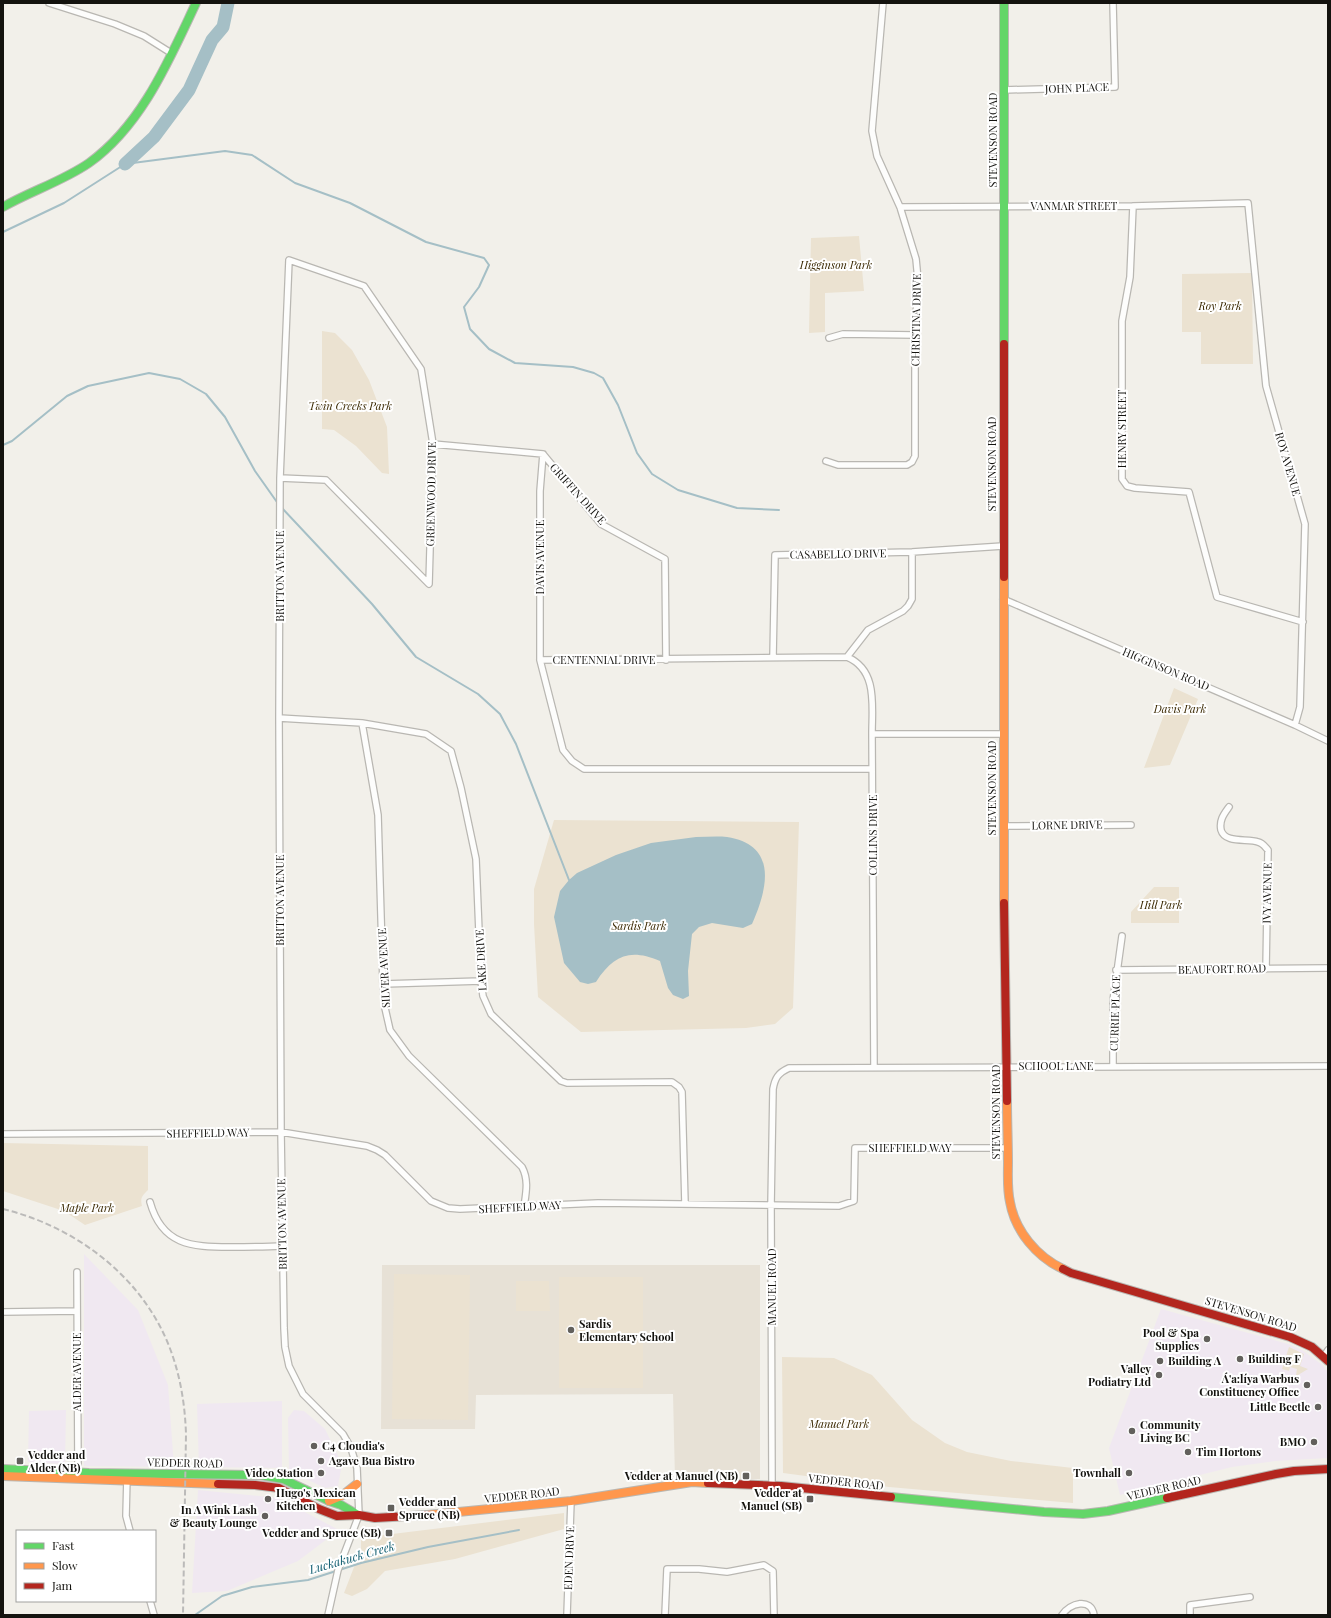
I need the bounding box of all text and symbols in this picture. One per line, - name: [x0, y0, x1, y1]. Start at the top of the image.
- street label: JOHN PLACE: [1044, 79, 1110, 96]
- street label: STEVENSON ROAD: [985, 92, 1000, 188]
- street label: VANMAR STREET: [1030, 198, 1118, 213]
- park label: Higginson Park: [799, 257, 872, 272]
- street label: CHRISTINA DRIVE: [907, 273, 924, 367]
- park label: Roy Park: [1197, 298, 1242, 313]
- street label: HENRY STREET: [1114, 390, 1129, 468]
- park label: Twin Creeks Park: [308, 398, 392, 413]
- street label: STEVENSON ROAD: [984, 416, 999, 512]
- street label: ROY AVENUE: [1272, 430, 1305, 498]
- street label: GREENWOOD DRIVE: [422, 441, 439, 547]
- street label: GRIFFIN DRIVE: [547, 460, 610, 528]
- street label: DAVIS AVENUE: [532, 519, 547, 595]
- street label: BRITTON AVENUE: [272, 530, 287, 622]
- street label: CASABELLO DRIVE: [790, 545, 887, 562]
- street label: HIGGINSON ROAD: [1120, 643, 1212, 694]
- street label: CENTENNIAL DRIVE: [552, 652, 656, 667]
- park label: Davis Park: [1153, 701, 1207, 716]
- street label: STEVENSON ROAD: [984, 740, 999, 836]
- street label: COLLINS DRIVE: [865, 794, 880, 876]
- street label: LORNE DRIVE: [1031, 816, 1103, 833]
- street label: BRITTON AVENUE: [272, 854, 287, 946]
- street label: IVY AVENUE: [1258, 862, 1275, 924]
- park label: Hill Park: [1139, 897, 1183, 912]
- park label: Sardis Park: [610, 918, 667, 933]
- street label: SILVER AVENUE: [374, 927, 393, 1008]
- street label: LAKE DRIVE: [471, 928, 490, 991]
- street label: BEAUFORT ROAD: [1178, 960, 1266, 977]
- street label: CURRIE PLACE: [1106, 974, 1123, 1051]
- street label: SCHOOL LANE: [1019, 1058, 1094, 1073]
- street label: STEVENSON ROAD: [988, 1064, 1003, 1160]
- street label: SHEFFIELD WAY: [166, 1124, 250, 1141]
- street label: SHEFFIELD WAY: [869, 1140, 952, 1155]
- street label: BRITTON AVENUE: [273, 1178, 290, 1270]
- street label: SHEFFIELD WAY: [478, 1197, 562, 1216]
- park label: Maple Park: [59, 1200, 114, 1215]
- street label: MANUEL ROAD: [764, 1248, 779, 1326]
- street label: STEVENSON ROAD: [1203, 1292, 1299, 1335]
- place label: Sardis Elementary School: [579, 1316, 675, 1344]
- marker: Sardis Elementary School: [566, 1325, 576, 1335]
- place label: Pool & Spa Supplies: [1143, 1325, 1199, 1353]
- street label: ALDER AVENUE: [69, 1332, 84, 1413]
- marker: Pool & Spa Supplies: [1202, 1334, 1212, 1344]
- place label: Building F: [1248, 1351, 1301, 1366]
- place label: Building A: [1168, 1353, 1222, 1368]
- marker: Building F: [1235, 1354, 1245, 1364]
- marker: Building A: [1155, 1356, 1165, 1366]
- place label: Valley Podiatry Ltd: [1088, 1361, 1151, 1389]
- marker: Valley Podiatry Ltd: [1154, 1370, 1164, 1380]
- place label: Á'a:líya Warbus Constituency Office: [1199, 1371, 1299, 1399]
- marker: Á'a:líya Warbus Constituency Office: [1302, 1380, 1312, 1390]
- place label: Little Beetle: [1250, 1399, 1310, 1414]
- marker: Little Beetle: [1313, 1402, 1323, 1412]
- park label: Manuel Park: [808, 1416, 869, 1431]
- place label: Community Living BC: [1140, 1417, 1201, 1445]
- marker: Community Living BC: [1127, 1426, 1137, 1436]
- place label: BMO: [1280, 1434, 1306, 1449]
- marker: BMO: [1309, 1437, 1319, 1447]
- place label: C4 Cloudia's: [322, 1438, 385, 1453]
- marker: C4 Cloudia's: [309, 1441, 319, 1451]
- place label: Tim Hortons: [1196, 1444, 1261, 1459]
- place label: Vedder and Alder (NB): [27, 1447, 86, 1475]
- marker: Tim Hortons: [1183, 1447, 1193, 1457]
- place label: Agave Bua Bistro: [328, 1453, 415, 1468]
- street label: VEDDER ROAD: [146, 1454, 223, 1471]
- marker: Vedder and Alder (NB): [15, 1456, 25, 1466]
- marker: Agave Bua Bistro: [316, 1456, 326, 1466]
- place label: Video Station: [244, 1465, 313, 1480]
- place label: Townhall: [1073, 1465, 1122, 1480]
- marker: Video Station: [316, 1468, 326, 1478]
- place label: Vedder at Manuel (NB): [624, 1468, 739, 1483]
- marker: Townhall: [1124, 1468, 1134, 1478]
- street label: VEDDER ROAD: [807, 1470, 884, 1493]
- marker: Vedder at Manuel (NB): [741, 1471, 751, 1481]
- street label: VEDDER ROAD: [1124, 1472, 1202, 1504]
- street label: VEDDER ROAD: [483, 1483, 560, 1506]
- place label: Hugo's Mexican Kitchen: [276, 1485, 356, 1513]
- place label: Vedder at Manuel (SB): [741, 1485, 802, 1513]
- marker: Hugo's Mexican Kitchen: [263, 1494, 273, 1504]
- place label: Vedder and Spruce (NB): [398, 1494, 460, 1522]
- marker: Vedder at Manuel (SB): [805, 1494, 815, 1504]
- place label: In A Wink Lash & Beauty Lounge: [170, 1502, 257, 1530]
- marker: Vedder and Spruce (NB): [386, 1503, 396, 1513]
- marker: In A Wink Lash & Beauty Lounge: [260, 1511, 270, 1521]
- place label: Vedder and Spruce (SB): [261, 1525, 381, 1540]
- street label: EDEN DRIVE: [560, 1525, 577, 1590]
- marker: Vedder and Spruce (SB): [384, 1528, 394, 1538]
- legend: [16, 1530, 156, 1602]
- text: Fast: [52, 1537, 75, 1553]
- water label: Luckakuck Creek: [306, 1537, 396, 1577]
- text: Slow: [52, 1557, 78, 1573]
- text: Jam: [51, 1577, 73, 1593]

